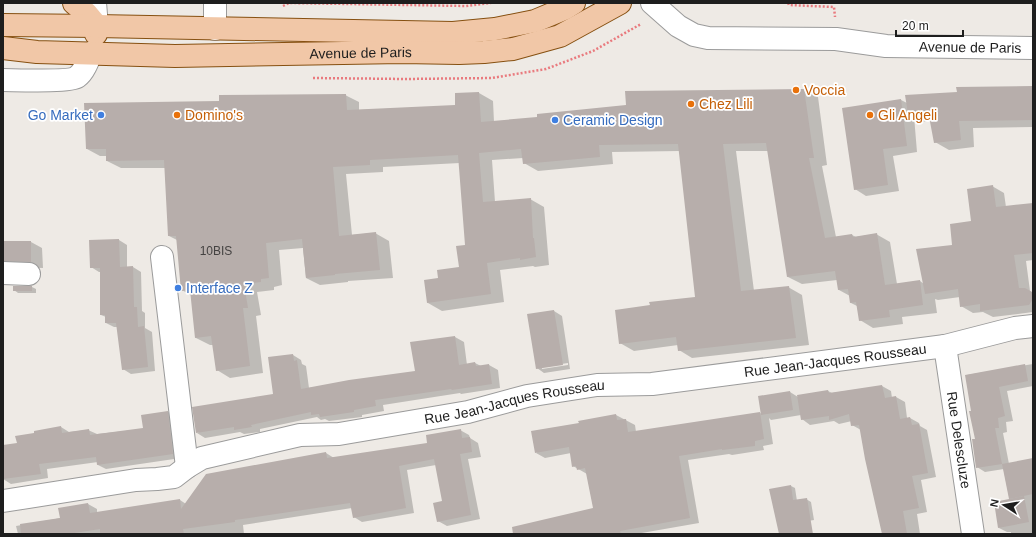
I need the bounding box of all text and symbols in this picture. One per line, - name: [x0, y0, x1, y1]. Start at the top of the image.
- scale bar: [896, 12, 963, 38]
- text: 20 m: [902, 19, 929, 33]
- street label: Avenue de Paris: [919, 38, 1022, 56]
- street label: Avenue de Paris: [309, 44, 412, 62]
- place label: Voccia: [804, 82, 845, 98]
- marker: Voccia: [791, 85, 801, 95]
- place label: Chez Lili: [699, 96, 753, 112]
- marker: Chez Lili: [686, 99, 696, 109]
- place label: Go Market: [28, 107, 93, 123]
- place label: Domino's: [185, 107, 243, 123]
- place label: Gli Angeli: [878, 107, 937, 123]
- marker: Go Market: [96, 110, 106, 120]
- marker: Domino's: [172, 110, 182, 120]
- marker: Gli Angeli: [865, 110, 875, 120]
- place label: Ceramic Design: [563, 112, 663, 128]
- marker: Ceramic Design: [550, 115, 560, 125]
- house number: 10BIS: [200, 244, 232, 258]
- place label: Interface Z: [186, 280, 253, 296]
- marker: Interface Z: [173, 283, 183, 293]
- street label: Rue Jean-Jacques Rousseau: [743, 340, 927, 380]
- street label: Rue Jean-Jacques Rousseau: [423, 377, 605, 427]
- street label: Rue Delescluze: [944, 390, 974, 490]
- north arrow: [984, 485, 1024, 525]
- text: N: [988, 498, 1001, 508]

